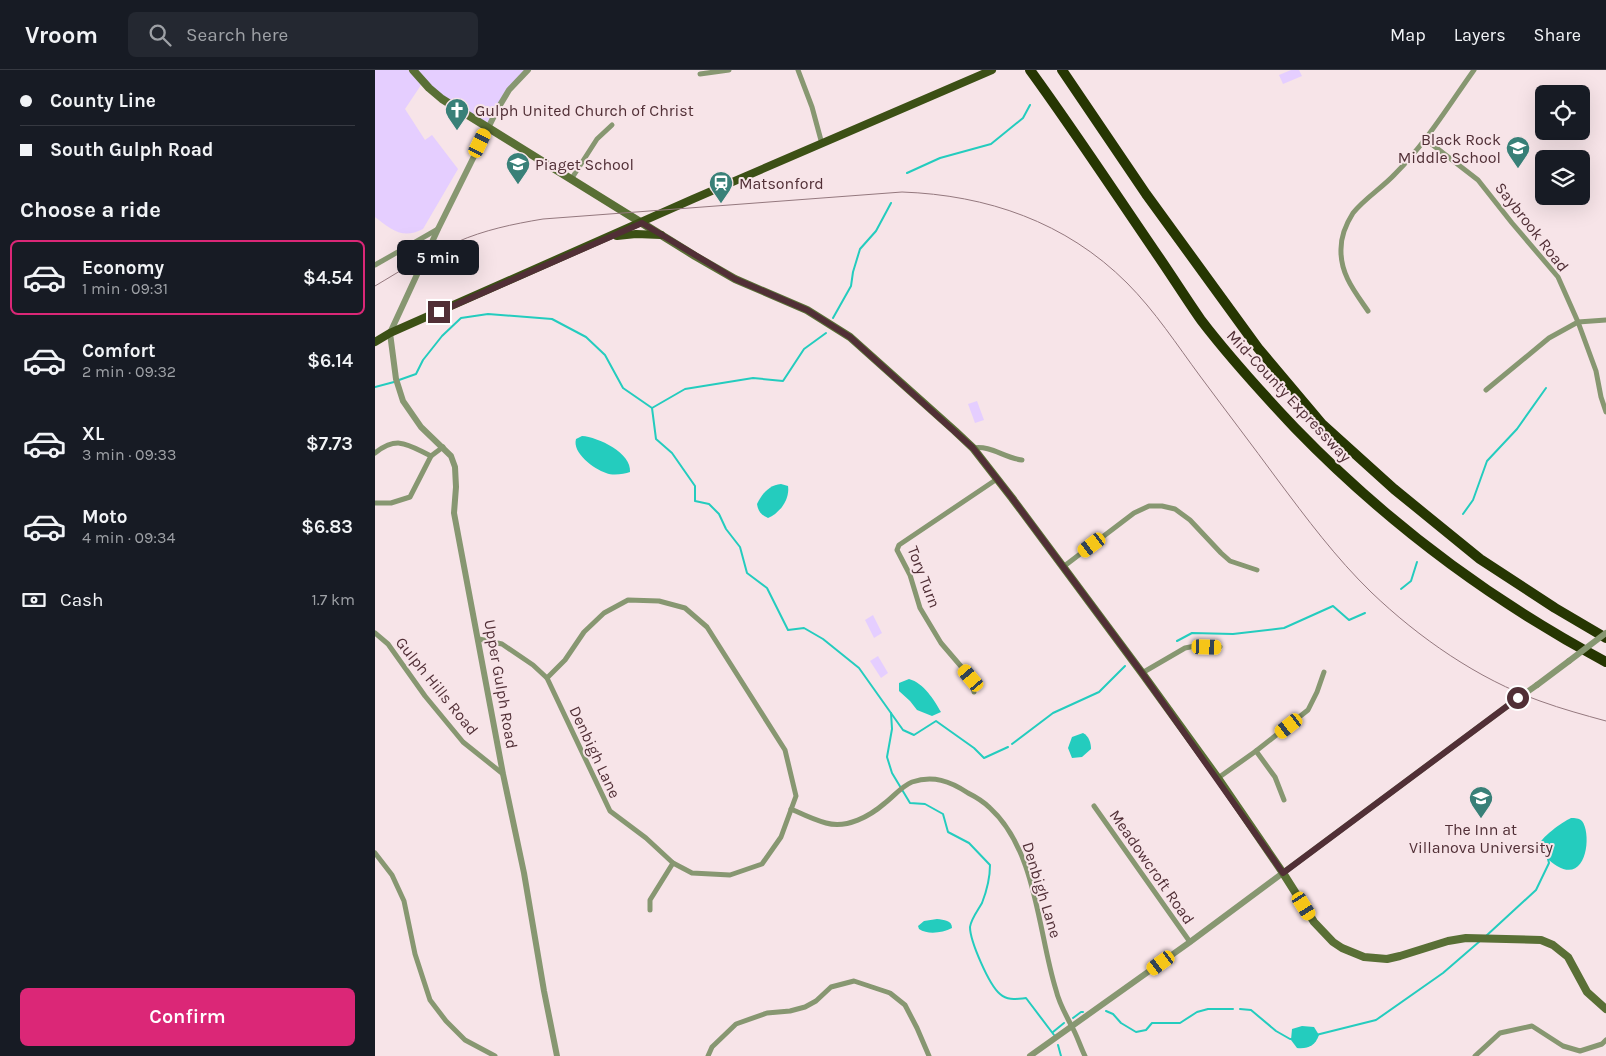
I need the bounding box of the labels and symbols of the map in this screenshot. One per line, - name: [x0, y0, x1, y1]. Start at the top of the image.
- church icon: Gulph United Church of Christ: [444, 97, 470, 131]
- place label: Gulph United Church of Christ: [475, 101, 694, 120]
- car: [466, 126, 493, 160]
- place label: Black Rock Middle School: [1398, 130, 1501, 167]
- school or university icon: Black Rock Middle School: [1505, 135, 1531, 169]
- school or university icon: Piaget School: [505, 151, 531, 185]
- place label: Piaget School: [535, 155, 634, 174]
- station icon: Matsonford: [708, 170, 734, 204]
- place label: Matsonford: [739, 174, 824, 193]
- street label: Saybrook Road: [1491, 178, 1573, 276]
- callout: 5 min: [398, 240, 480, 274]
- route end: [428, 301, 450, 323]
- street label: Mid-County Expressway: [1223, 326, 1356, 466]
- car: [1075, 530, 1108, 560]
- street label: Tory Turn: [904, 543, 944, 611]
- street label: Upper Gulph Road: [480, 618, 522, 750]
- street label: Gulph Hills Road: [392, 633, 482, 739]
- car: [1191, 639, 1222, 655]
- car: [955, 662, 986, 694]
- route start: [1507, 687, 1529, 709]
- street label: Denbigh Lane: [565, 703, 625, 801]
- car: [1272, 711, 1305, 741]
- school or university icon: The Inn at Villanova University: [1468, 785, 1494, 819]
- street label: Meadowcroft Road: [1105, 806, 1199, 928]
- place label: The Inn at Villanova University: [1409, 820, 1554, 857]
- street label: Denbigh Lane: [1018, 840, 1066, 940]
- car: [1289, 889, 1318, 923]
- car: [1144, 948, 1177, 978]

